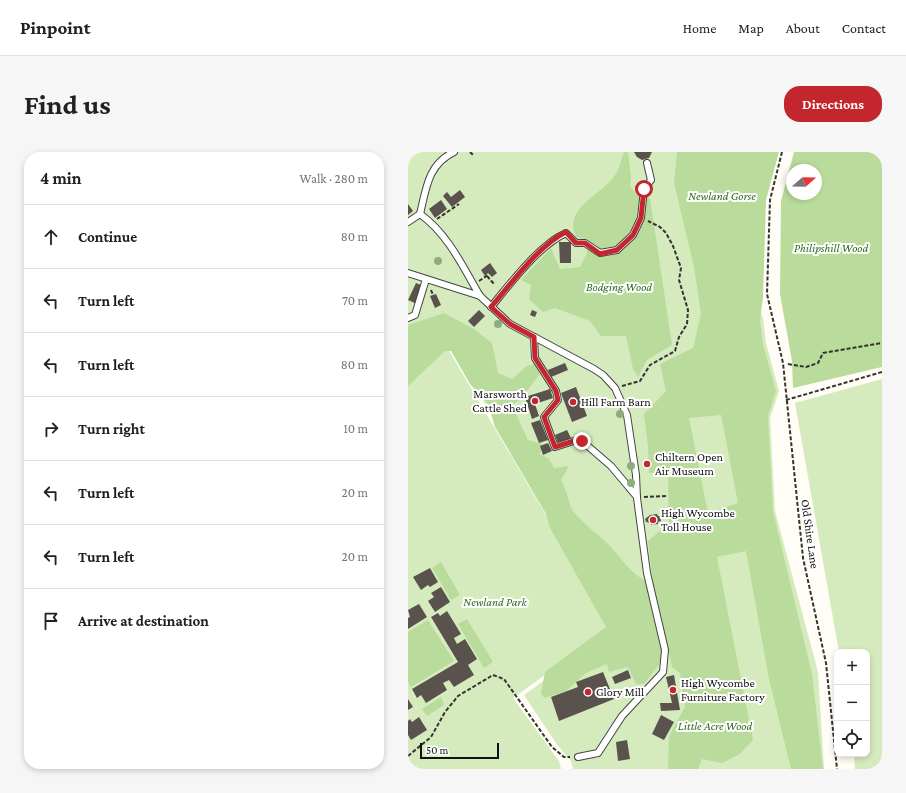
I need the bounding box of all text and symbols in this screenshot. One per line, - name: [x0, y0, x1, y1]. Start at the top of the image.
- text: Pinpoint: [20, 17, 91, 38]
- text: Home: [683, 20, 716, 36]
- text: Map: [738, 20, 764, 36]
- text: About: [786, 20, 820, 36]
- text: Contact: [842, 20, 886, 36]
- button: Directions: [784, 86, 882, 122]
- text: Find us: [24, 89, 111, 120]
- north arrow: [786, 164, 822, 200]
- text: 4 min: [40, 169, 82, 188]
- text: Walk · 280 m: [300, 171, 368, 186]
- route start: [635, 180, 653, 198]
- park label: Newland Gorse: [688, 189, 756, 203]
- icon: ahead: [40, 226, 62, 248]
- text: Continue: [78, 229, 137, 245]
- text: 80 m: [341, 229, 368, 244]
- park label: Philipshill Wood: [794, 241, 868, 255]
- park label: Bodging Wood: [586, 280, 652, 294]
- icon: left: [40, 290, 62, 312]
- text: Turn left: [78, 293, 134, 309]
- text: 70 m: [342, 293, 368, 308]
- icon: left: [40, 354, 62, 376]
- text: Turn left: [78, 357, 134, 373]
- text: 80 m: [341, 357, 368, 372]
- place label: Marsworth Cattle Shed: [472, 387, 528, 415]
- place label: Hill Farm Barn: [581, 395, 651, 409]
- marker: Marsworth Cattle Shed: [530, 396, 540, 406]
- marker: Hill Farm Barn: [568, 397, 578, 407]
- icon: right: [40, 418, 62, 440]
- text: Turn right: [78, 421, 145, 437]
- text: 10 m: [343, 421, 368, 436]
- route end: [573, 432, 591, 450]
- place label: Chiltern Open Air Museum: [655, 450, 724, 478]
- marker: Chiltern Open Air Museum: [642, 459, 652, 469]
- icon: left: [40, 482, 62, 504]
- text: Turn left: [78, 485, 134, 501]
- text: 20 m: [342, 485, 368, 500]
- street label: Old Shire Lane: [798, 498, 822, 570]
- place label: High Wycombe Toll House: [661, 506, 735, 534]
- marker: High Wycombe Toll House: [648, 515, 658, 525]
- icon: left: [40, 546, 62, 568]
- text: Turn left: [78, 549, 134, 565]
- text: 20 m: [342, 549, 368, 564]
- park label: Newland Park: [463, 595, 527, 609]
- icon: arrive: [40, 610, 62, 632]
- text: Arrive at destination: [78, 613, 209, 629]
- map controls: [834, 649, 870, 757]
- button: +: [834, 649, 870, 685]
- place label: High Wycombe Furniture Factory: [681, 676, 765, 704]
- place label: Glory Mill: [596, 685, 644, 699]
- marker: High Wycombe Furniture Factory: [668, 685, 678, 695]
- button: −: [834, 685, 870, 721]
- marker: Glory Mill: [583, 687, 593, 697]
- park label: Little Acre Wood: [678, 719, 752, 733]
- button: locate: [834, 721, 870, 757]
- scale bar: [420, 741, 499, 760]
- text: 50 m: [426, 744, 448, 756]

